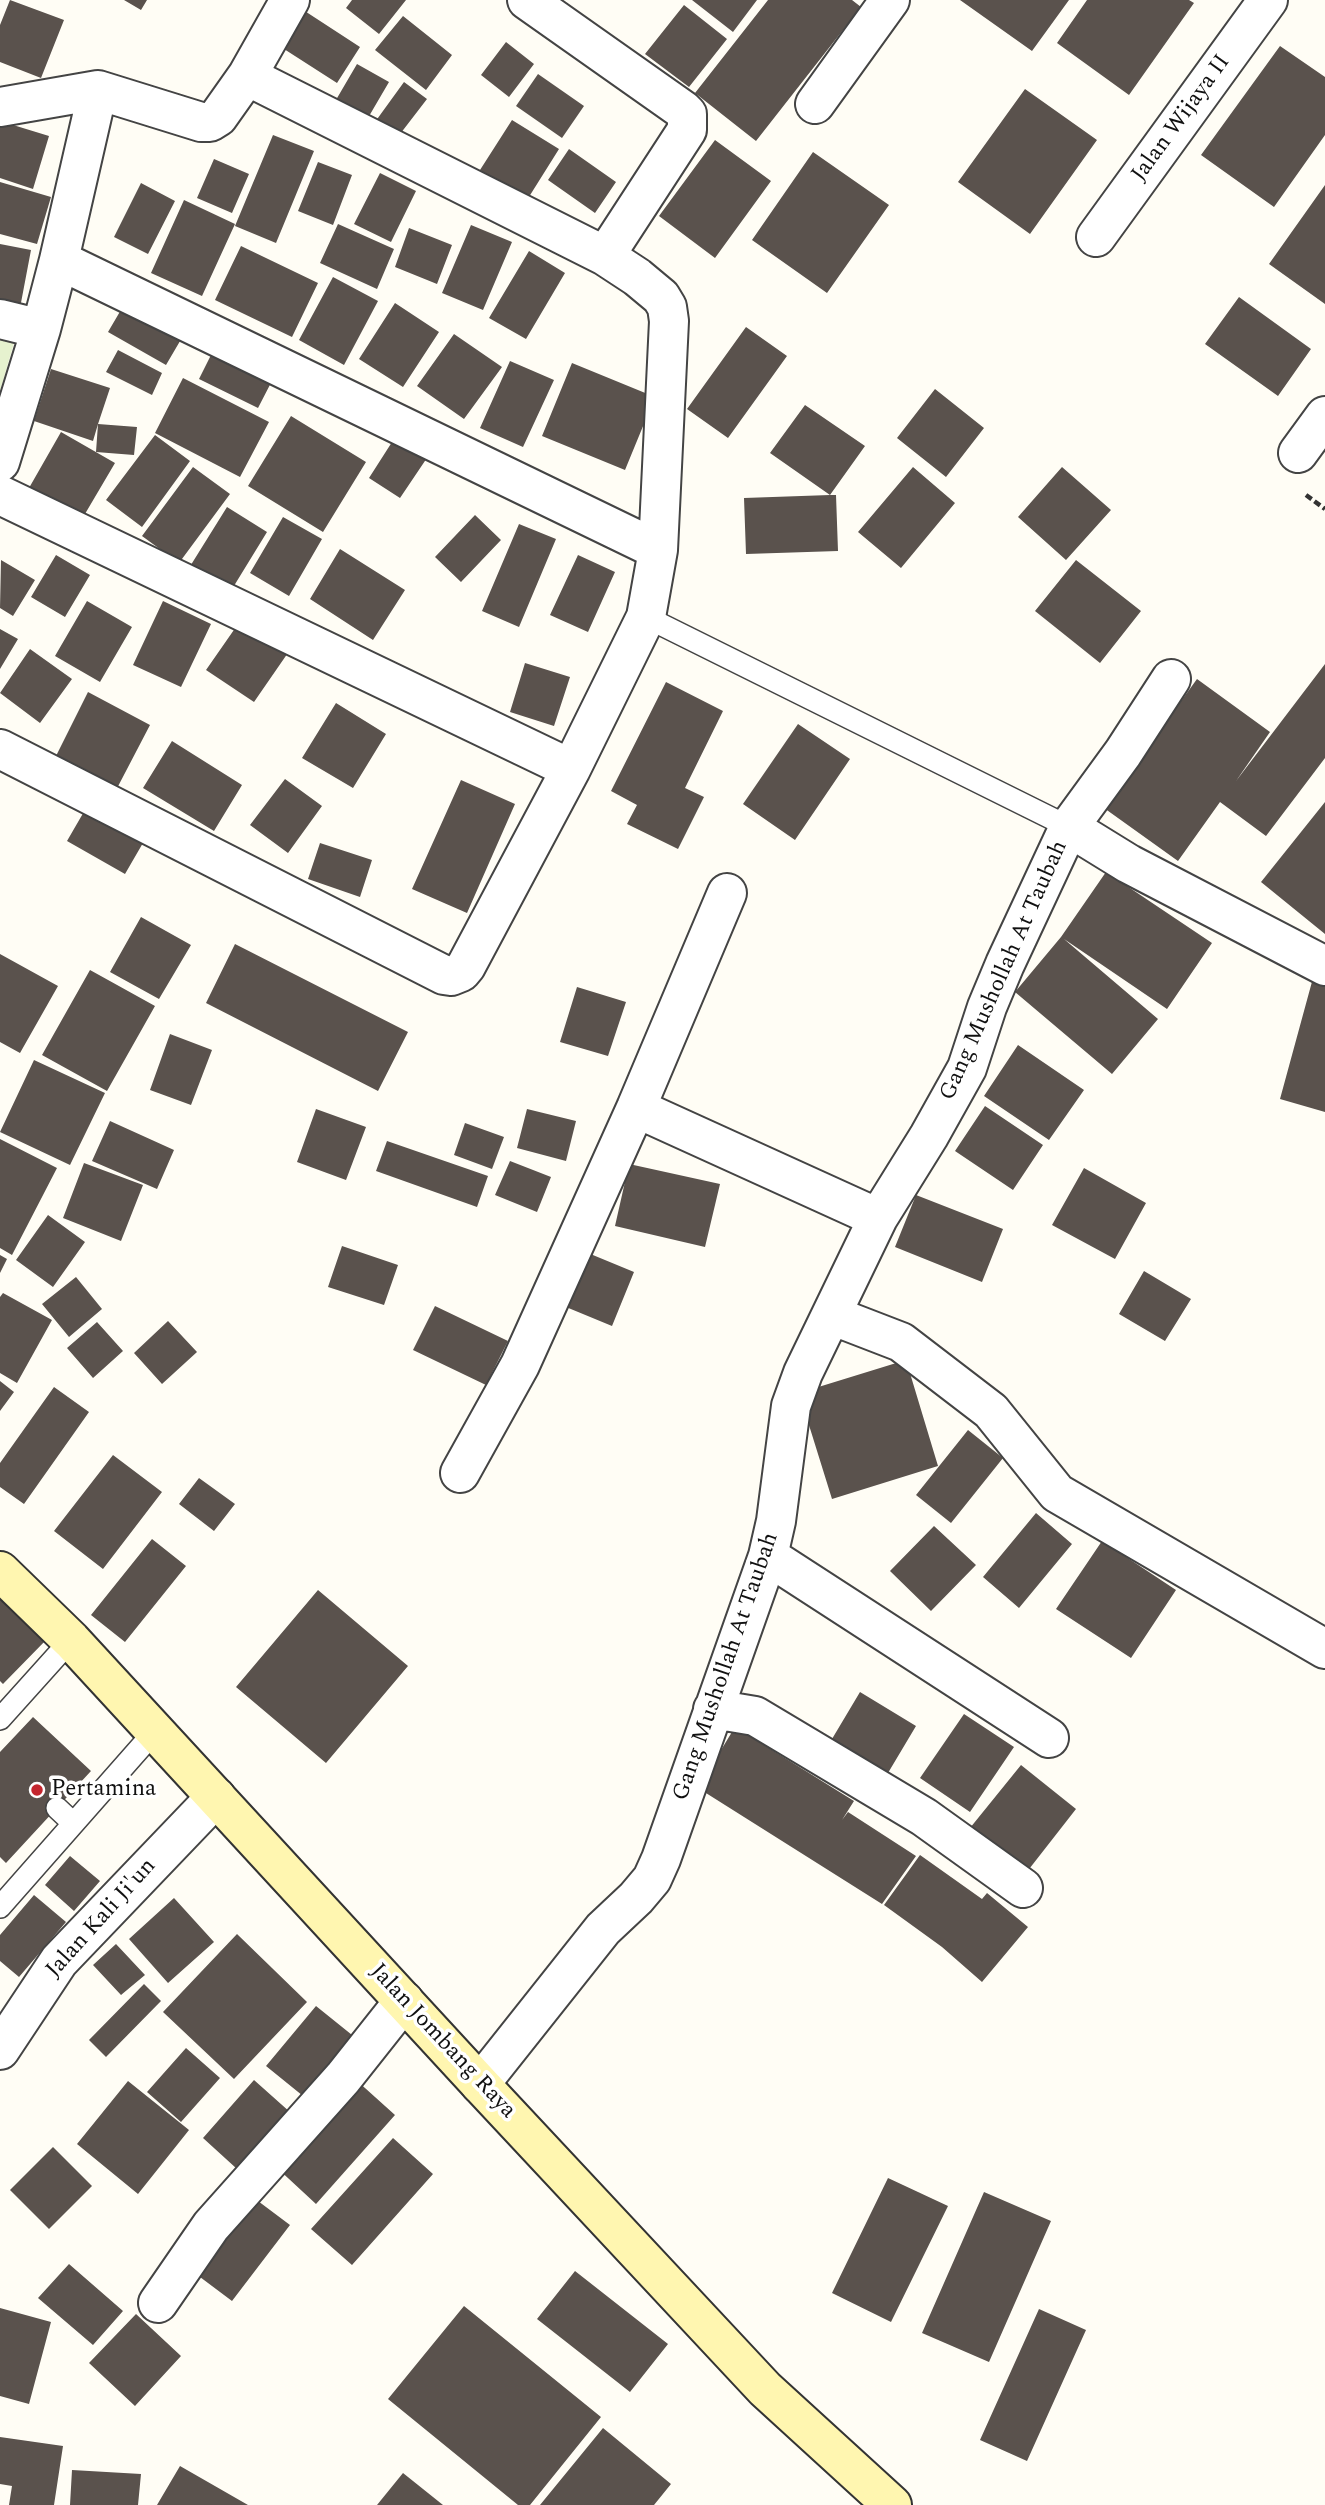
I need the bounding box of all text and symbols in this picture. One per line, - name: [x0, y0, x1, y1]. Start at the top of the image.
- street label: Jalan Wijaya II: [1127, 50, 1237, 188]
- street label: Gang Mushollah At Taubah: [935, 837, 1075, 1105]
- street label: Gang Mushollah At Taubah: [668, 1529, 786, 1805]
- place label: Pertamina: [51, 1776, 156, 1804]
- marker: Pertamina: [29, 1782, 45, 1798]
- street label: Jalan Kali Ji'un: [41, 1853, 163, 1985]
- street label: Jalan Jombang Raya: [363, 1959, 521, 2125]

